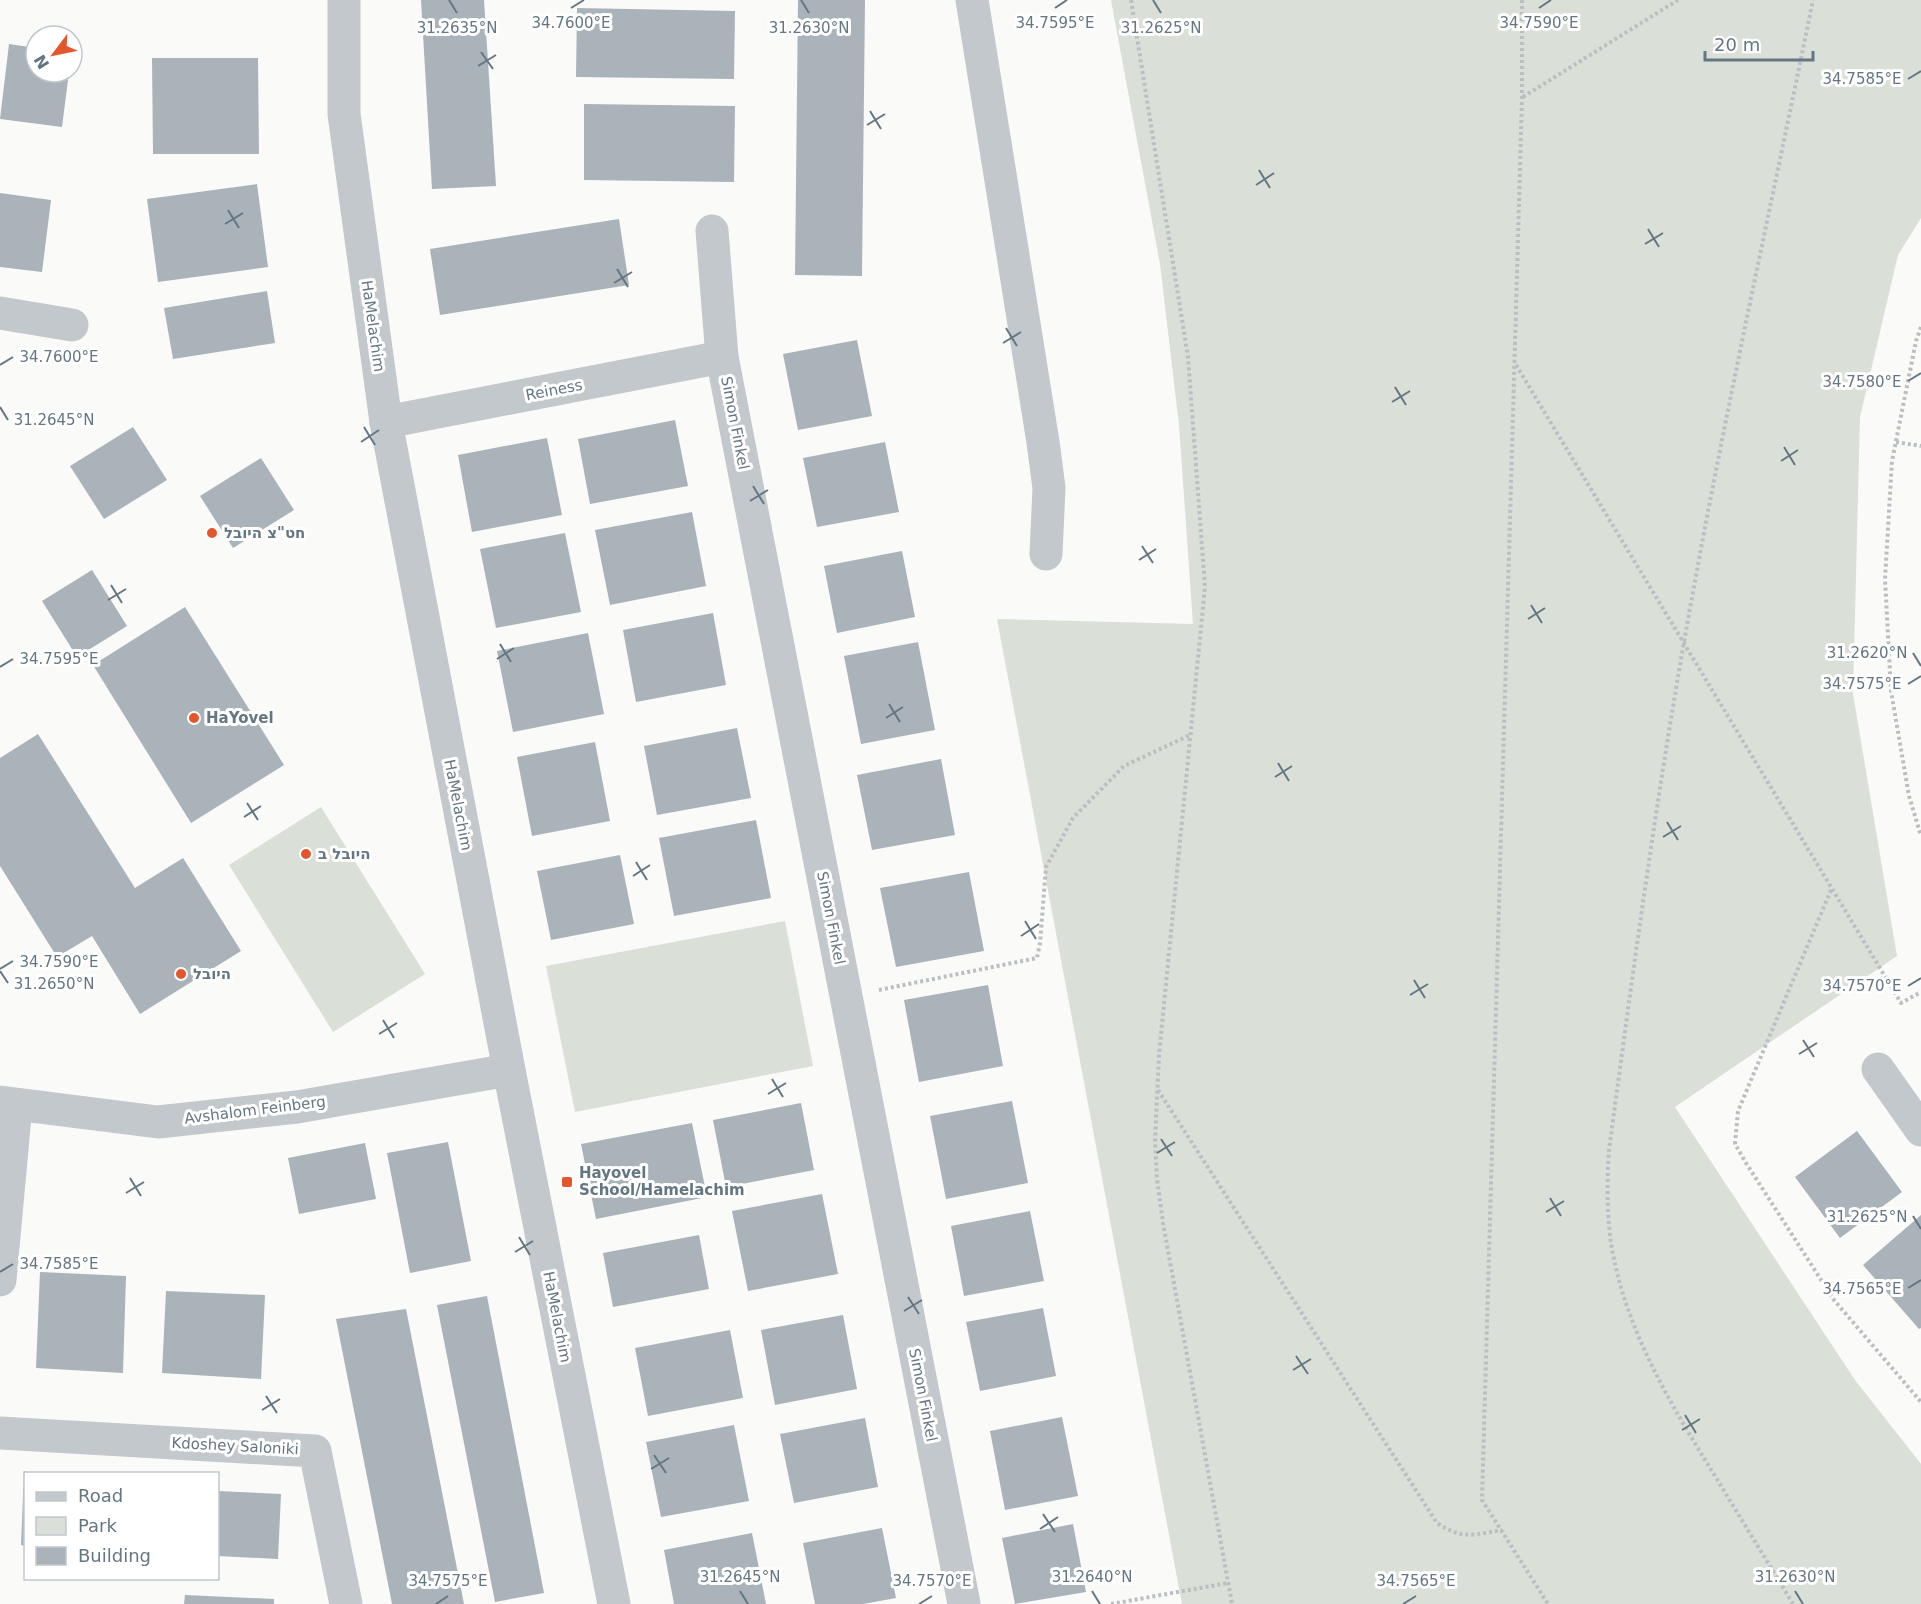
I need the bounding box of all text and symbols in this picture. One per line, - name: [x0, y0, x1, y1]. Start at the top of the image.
- text: 34.7600°E: [531, 14, 611, 32]
- text: 34.7595°E: [1015, 14, 1095, 32]
- text: 34.7590°E: [1499, 14, 1579, 32]
- text: 31.2635°N: [417, 19, 497, 37]
- text: 31.2630°N: [769, 19, 849, 37]
- text: 31.2625°N: [1121, 19, 1201, 37]
- north arrow: [24, 24, 84, 84]
- scale bar: [1705, 24, 1813, 62]
- text: 20 m: [1714, 34, 1760, 55]
- text: N: [30, 51, 53, 72]
- text: 34.7585°E: [1822, 70, 1902, 88]
- street label: HaMelachim: [358, 279, 388, 373]
- text: 34.7600°E: [19, 348, 99, 366]
- text: 34.7580°E: [1822, 373, 1902, 391]
- street label: Simon Finkel: [717, 375, 753, 471]
- street label: Reiness: [524, 376, 584, 404]
- text: 31.2645°N: [14, 411, 94, 429]
- place label: חט"צ היובל: [224, 524, 305, 542]
- marker: חט"צ היובל: [205, 526, 219, 540]
- text: 31.2620°N: [1827, 644, 1907, 662]
- text: 34.7595°E: [19, 650, 99, 668]
- text: 34.7575°E: [1822, 675, 1902, 693]
- place label: HaYovel: [206, 709, 274, 727]
- marker: HaYovel: [187, 711, 201, 725]
- street label: HaMelachim: [440, 758, 476, 852]
- place label: היובל ב: [318, 845, 370, 863]
- marker: היובל ב: [299, 847, 313, 861]
- street label: Simon Finkel: [813, 870, 849, 966]
- text: 34.7590°E: [19, 953, 99, 971]
- place label: היובל: [193, 965, 231, 983]
- marker: היובל: [174, 967, 188, 981]
- text: 31.2650°N: [14, 975, 94, 993]
- text: 34.7570°E: [1822, 977, 1902, 995]
- street label: Avshalom Feinberg: [183, 1092, 327, 1128]
- place label: Hayovel School/Hamelachim: [579, 1164, 745, 1199]
- marker: Hayovel School/Hamelachim: [560, 1175, 574, 1189]
- text: 31.2625°N: [1827, 1208, 1907, 1226]
- text: 34.7585°E: [19, 1255, 99, 1273]
- street label: HaMelachim: [539, 1270, 575, 1364]
- text: 34.7565°E: [1822, 1280, 1902, 1298]
- street label: Simon Finkel: [905, 1347, 941, 1443]
- street label: Kdoshey Saloniki: [171, 1434, 299, 1458]
- legend: [24, 1472, 219, 1580]
- text: Road: [78, 1485, 123, 1506]
- text: Park: [78, 1515, 117, 1536]
- text: Building: [78, 1545, 151, 1566]
- text: 31.2645°N: [700, 1568, 780, 1586]
- text: 31.2640°N: [1052, 1568, 1132, 1586]
- text: 31.2630°N: [1755, 1568, 1835, 1586]
- text: 34.7575°E: [408, 1572, 488, 1590]
- text: 34.7570°E: [892, 1572, 972, 1590]
- text: 34.7565°E: [1376, 1572, 1456, 1590]

